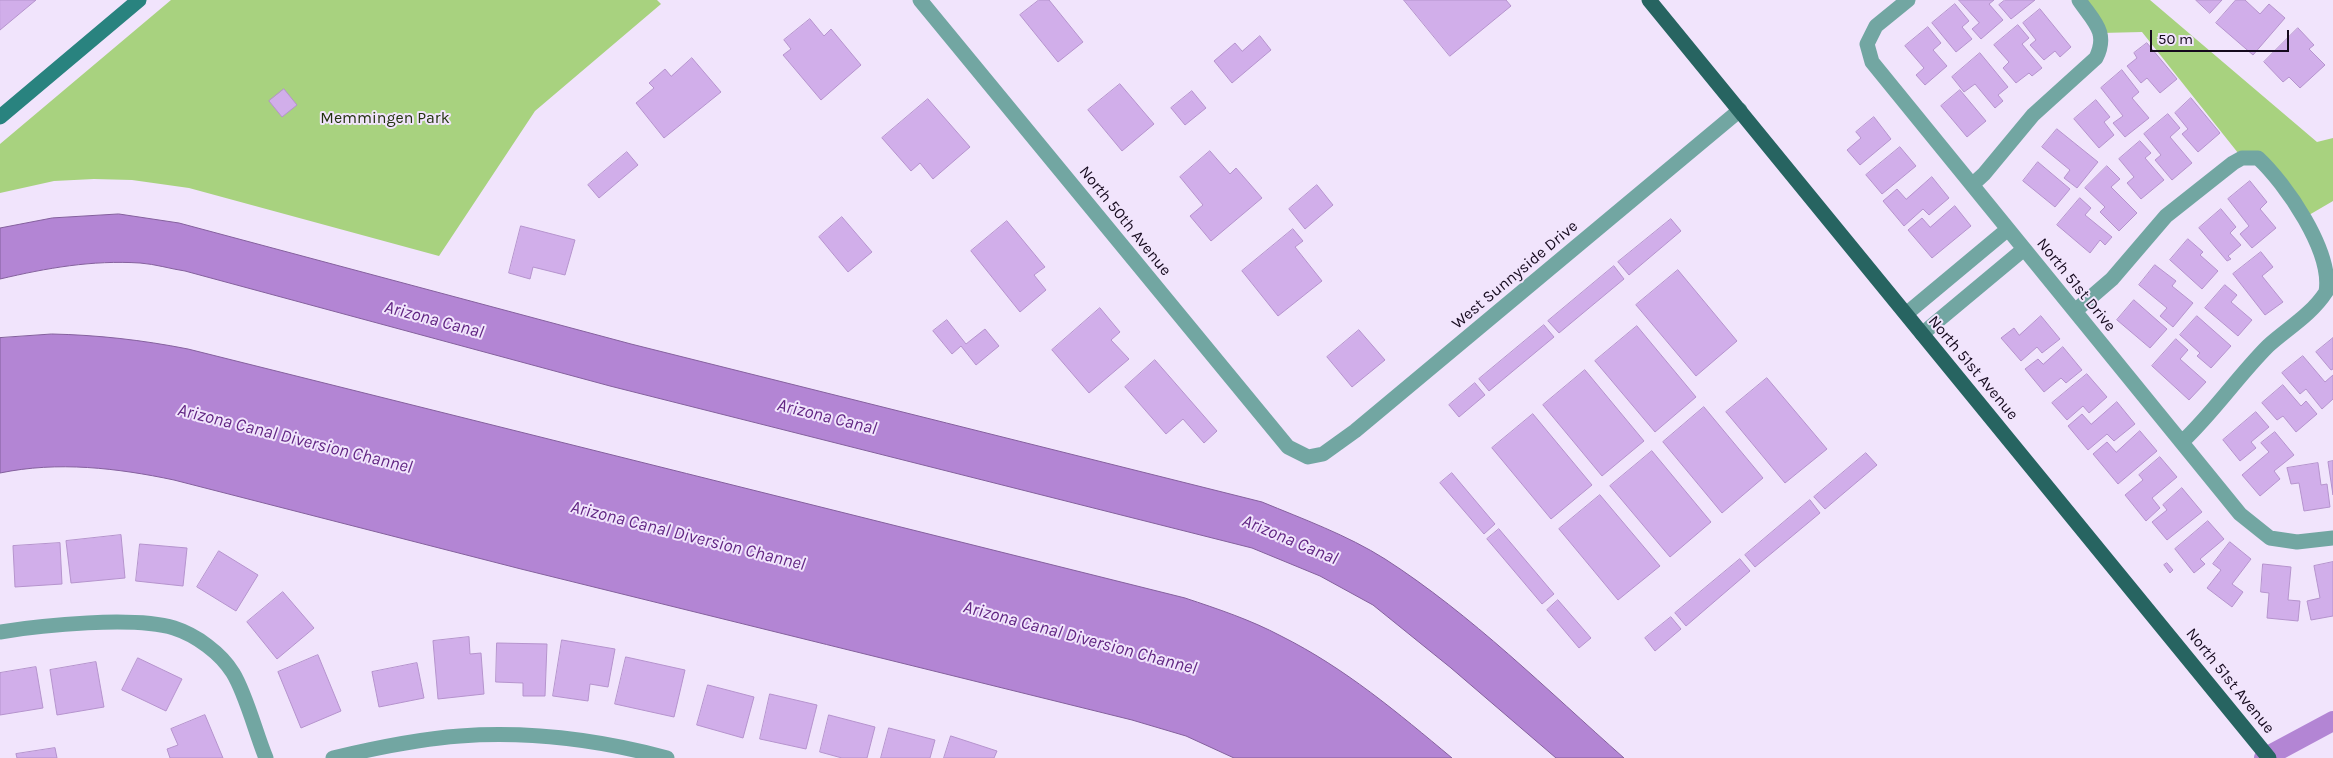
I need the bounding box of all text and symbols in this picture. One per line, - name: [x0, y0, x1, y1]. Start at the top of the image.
- scale bar: [2153, 20, 2292, 52]
- text: 50 m: [2158, 30, 2193, 48]
- park label: Memmingen Park: [320, 108, 450, 128]
- street label: North 50th Avenue: [1075, 162, 1175, 280]
- street label: West Sunnyside Drive: [1448, 217, 1582, 333]
- street label: North 51st Drive: [2032, 234, 2120, 336]
- water label: Arizona Canal: [382, 296, 486, 344]
- street label: North 51st Avenue: [1924, 312, 2022, 424]
- water label: Arizona Canal: [775, 394, 879, 440]
- water label: Arizona Canal Diversion Channel: [175, 399, 415, 479]
- water label: Arizona Canal Diversion Channel: [568, 496, 808, 576]
- water label: Arizona Canal: [1239, 510, 1341, 570]
- water label: Arizona Canal Diversion Channel: [961, 596, 1199, 680]
- street label: North 51st Avenue: [2182, 624, 2278, 738]

